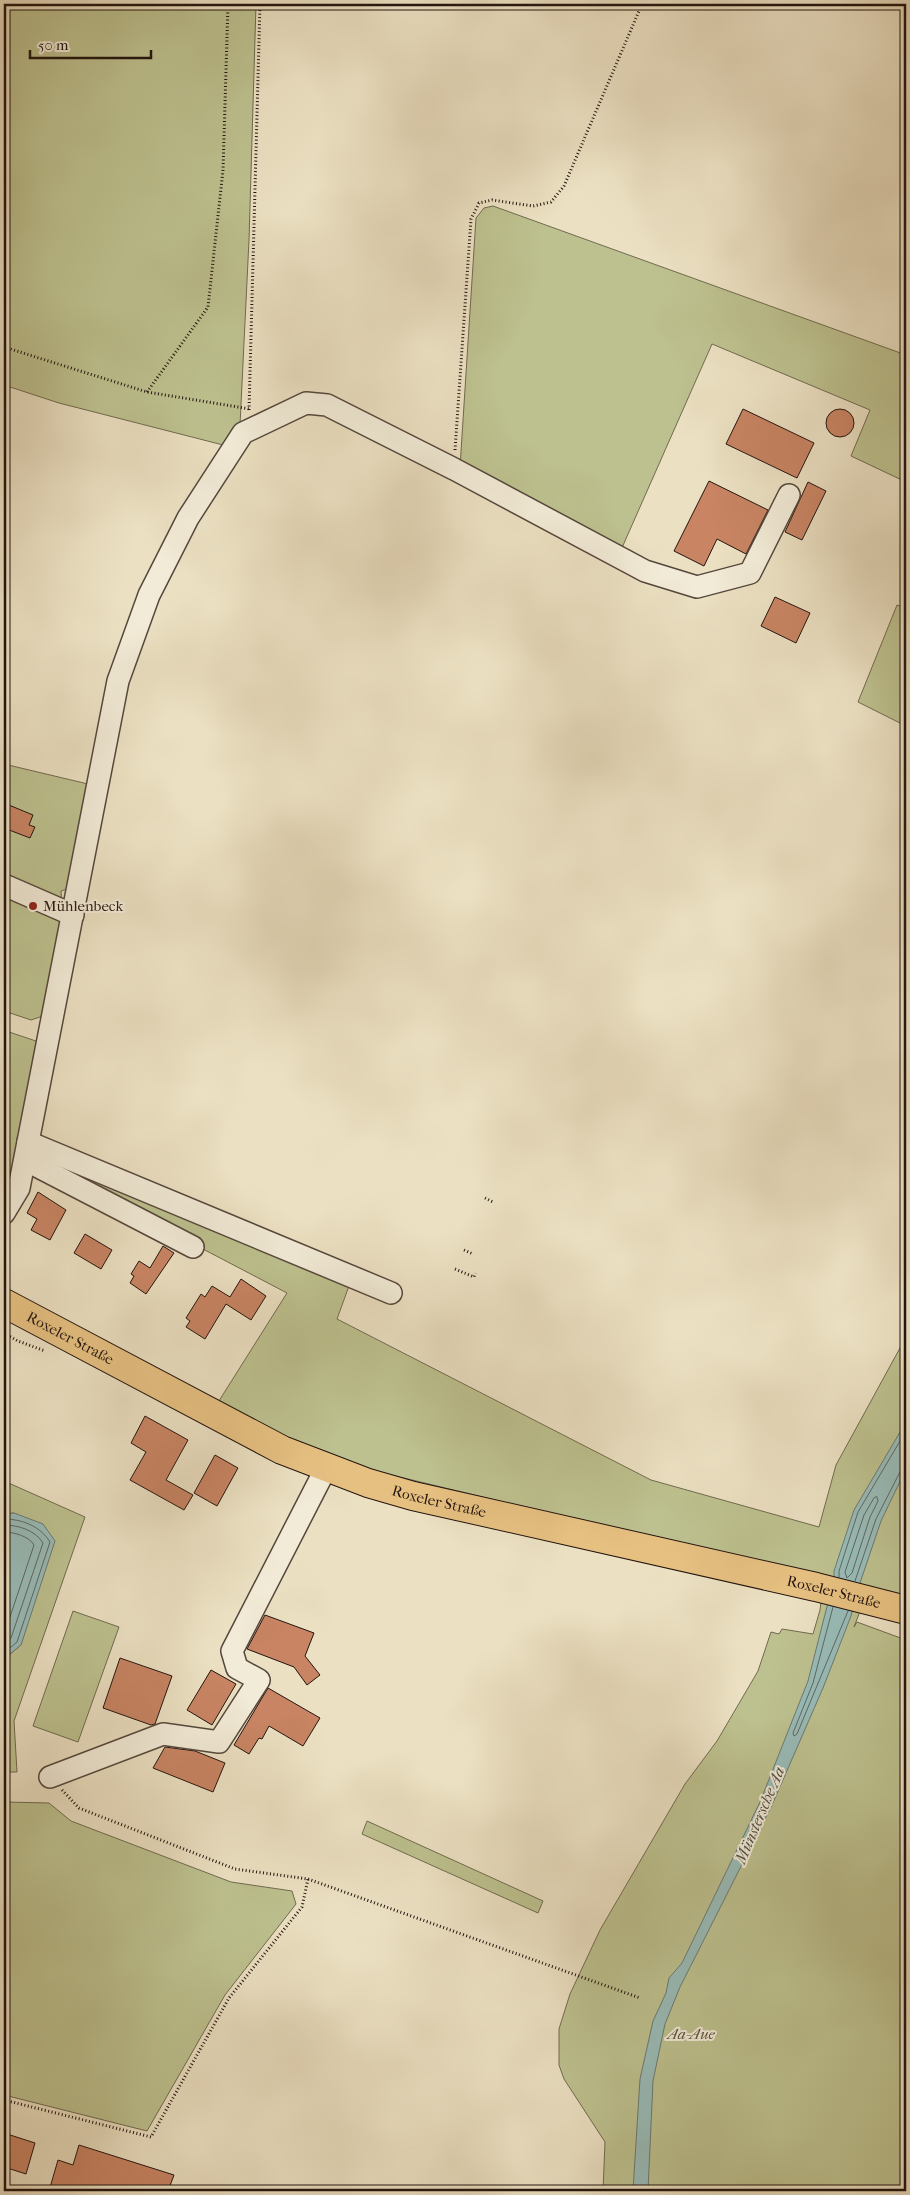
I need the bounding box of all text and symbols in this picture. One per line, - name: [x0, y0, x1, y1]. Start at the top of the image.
- scale bar: [30, 28, 151, 60]
- text: 50 m: [38, 36, 69, 54]
- place label: Mühlenbeck: [43, 897, 123, 915]
- marker: Mühlenbeck: [27, 900, 39, 912]
- street label: Roxeler Straße: [24, 1308, 117, 1369]
- street label: Roxeler Straße: [390, 1481, 488, 1521]
- street label: Roxeler Straße: [785, 1572, 883, 1612]
- water label: Münstersche Aa: [730, 1764, 788, 1867]
- park label: Aa-Aue: [666, 2025, 715, 2043]

